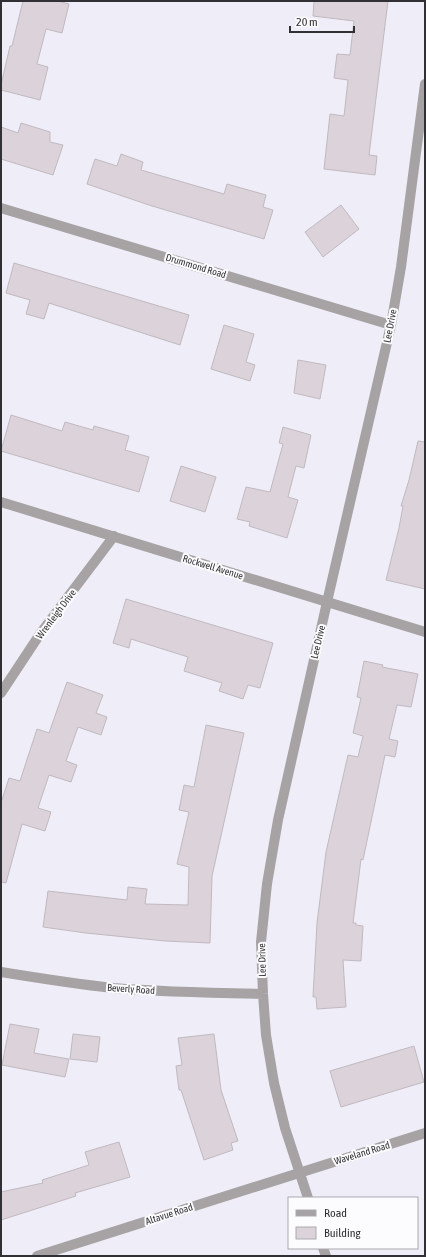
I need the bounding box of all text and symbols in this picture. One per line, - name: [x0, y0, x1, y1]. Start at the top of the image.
- scale bar: [290, 8, 354, 34]
- text: 20 m: [296, 15, 318, 29]
- street label: Drummond Road: [164, 252, 228, 280]
- street label: Lee Drive: [381, 308, 399, 344]
- street label: Rockwell Avenue: [181, 553, 245, 582]
- street label: Wrenleigh Drive: [34, 587, 78, 641]
- street label: Lee Drive: [309, 624, 327, 660]
- street label: Lee Drive: [256, 943, 268, 977]
- street label: Beverly Road: [107, 982, 155, 996]
- street label: Waveland Road: [333, 1139, 391, 1167]
- legend: [288, 1197, 418, 1249]
- street label: Altavue Road: [144, 1201, 194, 1227]
- text: Road: [324, 1206, 347, 1220]
- text: Building: [324, 1226, 362, 1240]

